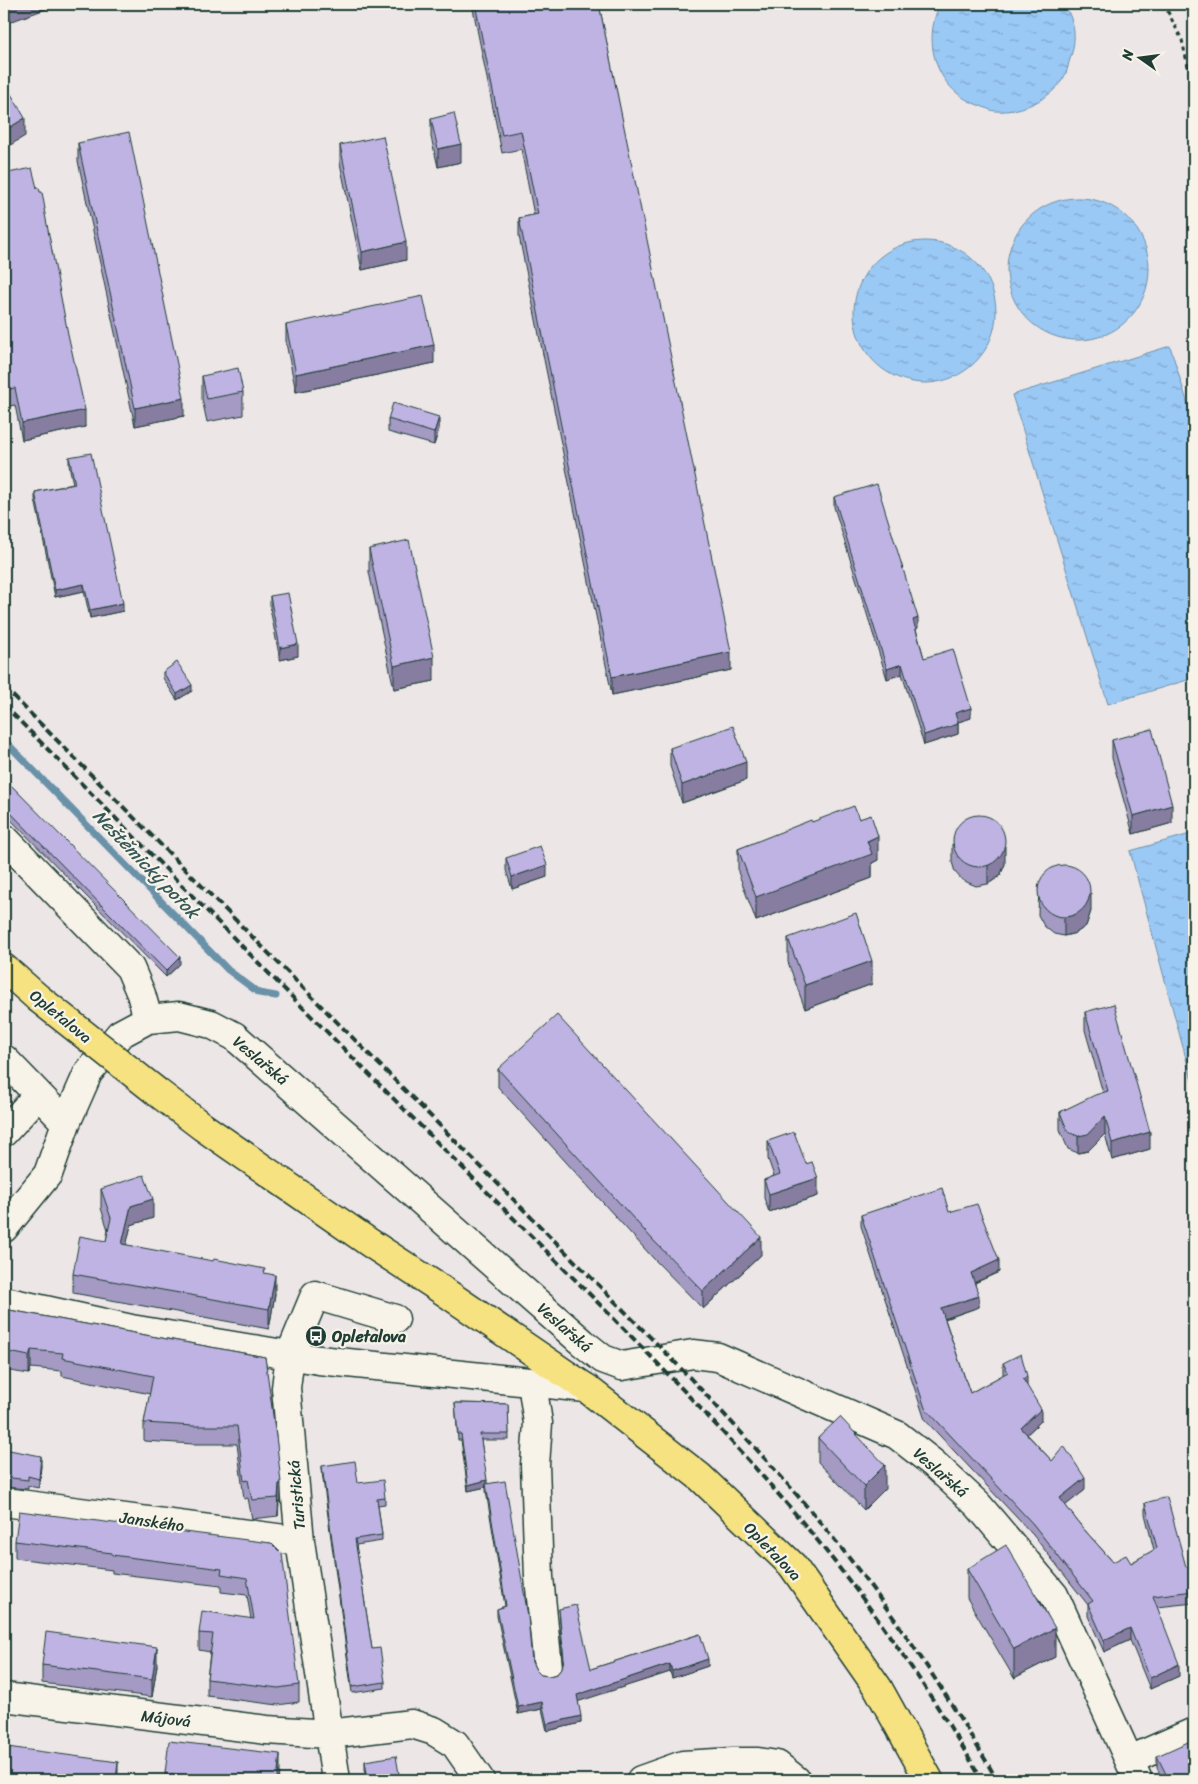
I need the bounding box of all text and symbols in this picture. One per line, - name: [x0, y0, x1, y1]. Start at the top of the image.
- north arrow: [1116, 32, 1166, 82]
- text: N: [1114, 47, 1141, 64]
- water label: Neštěmický potok: [85, 802, 209, 928]
- street label: Opletalova: [23, 982, 99, 1051]
- street label: Veslařská: [226, 1028, 295, 1093]
- street label: Veslařská: [530, 1295, 599, 1360]
- place label: Opletalova: [331, 1322, 406, 1351]
- bus stop icon: Opletalova: [304, 1324, 328, 1348]
- street label: Veslařská: [906, 1440, 975, 1505]
- street label: Turistická: [279, 1459, 314, 1531]
- street label: Janského: [117, 1502, 186, 1540]
- street label: Opletalova: [736, 1515, 809, 1588]
- street label: Májová: [139, 1701, 192, 1736]

